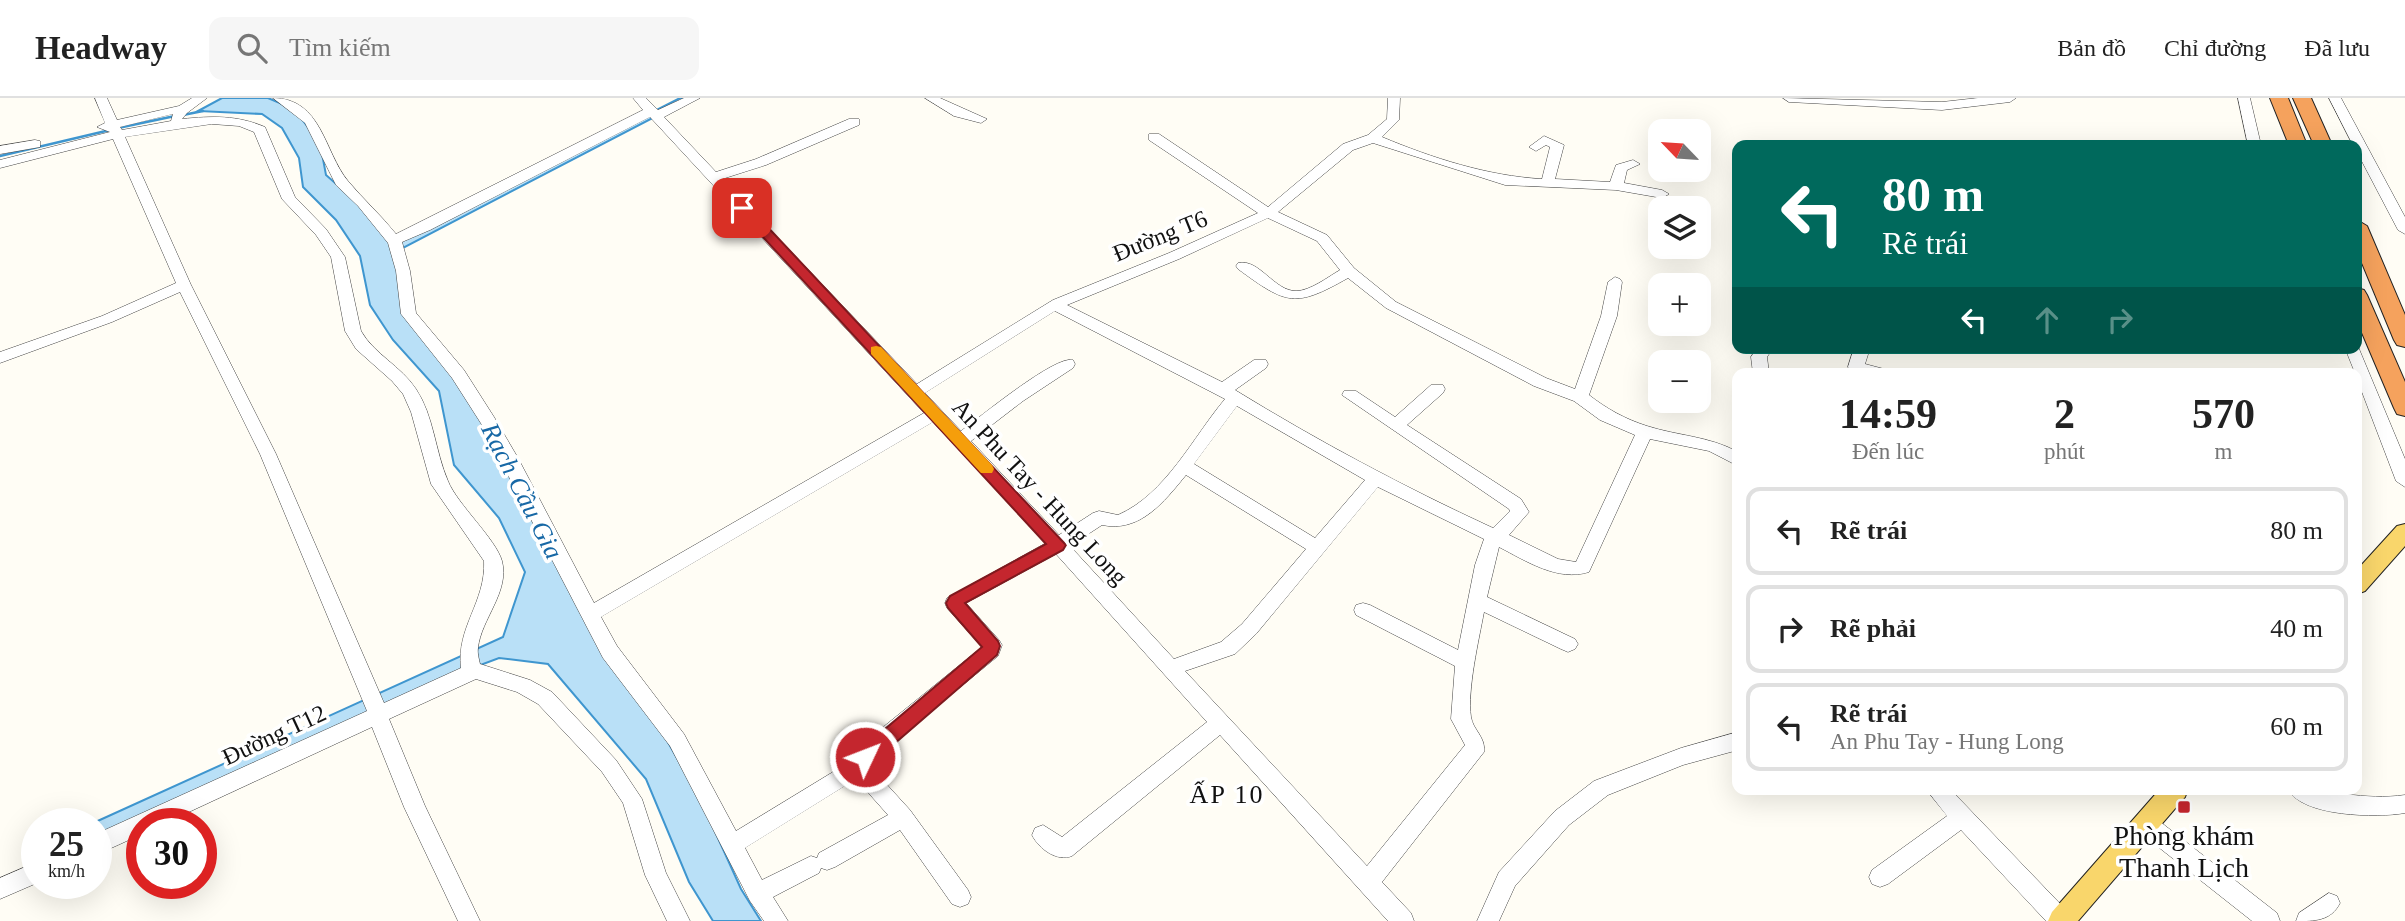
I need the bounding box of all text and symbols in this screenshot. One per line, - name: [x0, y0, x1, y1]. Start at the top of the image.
- search box: [209, 17, 699, 80]
- icon: search: [233, 29, 271, 67]
- text: Headway: [35, 30, 167, 66]
- text: Tìm kiếm: [289, 33, 391, 62]
- text: Bản đồ: [2057, 35, 2126, 61]
- text: Chỉ đường: [2164, 35, 2266, 61]
- text: Đã lưu: [2304, 35, 2370, 61]
- north arrow: [1648, 119, 1712, 182]
- map controls: [1648, 119, 1711, 413]
- text: 80 m: [1882, 167, 1984, 222]
- icon: left: [1767, 168, 1858, 259]
- pin: [712, 178, 772, 238]
- icon: arrive: [723, 189, 761, 227]
- button: layers: [1648, 196, 1711, 259]
- street label: Đường T6: [1109, 205, 1211, 267]
- text: Rẽ trái: [1882, 225, 1968, 261]
- button: +: [1648, 273, 1711, 336]
- icon: left: [1955, 301, 1993, 339]
- icon: ahead: [2028, 301, 2066, 339]
- icon: right: [2101, 301, 2139, 339]
- button: −: [1648, 350, 1711, 413]
- text: 14:59: [1839, 391, 1937, 437]
- text: 2: [2054, 391, 2075, 437]
- text: 570: [2192, 391, 2255, 437]
- street label: An Phu Tay - Hung Long: [947, 394, 1133, 590]
- water label: Rạch Cầu Gia: [475, 417, 569, 564]
- text: Đến lúc: [1852, 439, 1924, 464]
- text: phút: [2044, 439, 2085, 464]
- text: m: [2214, 439, 2232, 464]
- icon: left: [1771, 512, 1809, 550]
- text: Rẽ trái: [1830, 516, 1907, 545]
- text: 80 m: [2270, 516, 2323, 545]
- icon: right: [1771, 610, 1809, 648]
- text: Rẽ phải: [1830, 614, 1916, 643]
- text: 40 m: [2270, 614, 2323, 643]
- text: Rẽ trái: [1830, 699, 1907, 728]
- street label: Đường T12: [218, 700, 330, 770]
- icon: left: [1771, 708, 1809, 746]
- text: 60 m: [2270, 712, 2323, 741]
- position arrow: [828, 720, 902, 794]
- text: An Phu Tay - Hung Long: [1830, 729, 2064, 754]
- district label: ẤP 10: [1190, 780, 1264, 809]
- marker: Phòng khám Thanh Lịch: [2176, 799, 2192, 815]
- speed limit sign: 30: [126, 808, 217, 899]
- place label: Phòng khám Thanh Lịch: [2114, 820, 2255, 883]
- text: 25: [49, 825, 84, 864]
- text: km/h: [48, 861, 85, 881]

